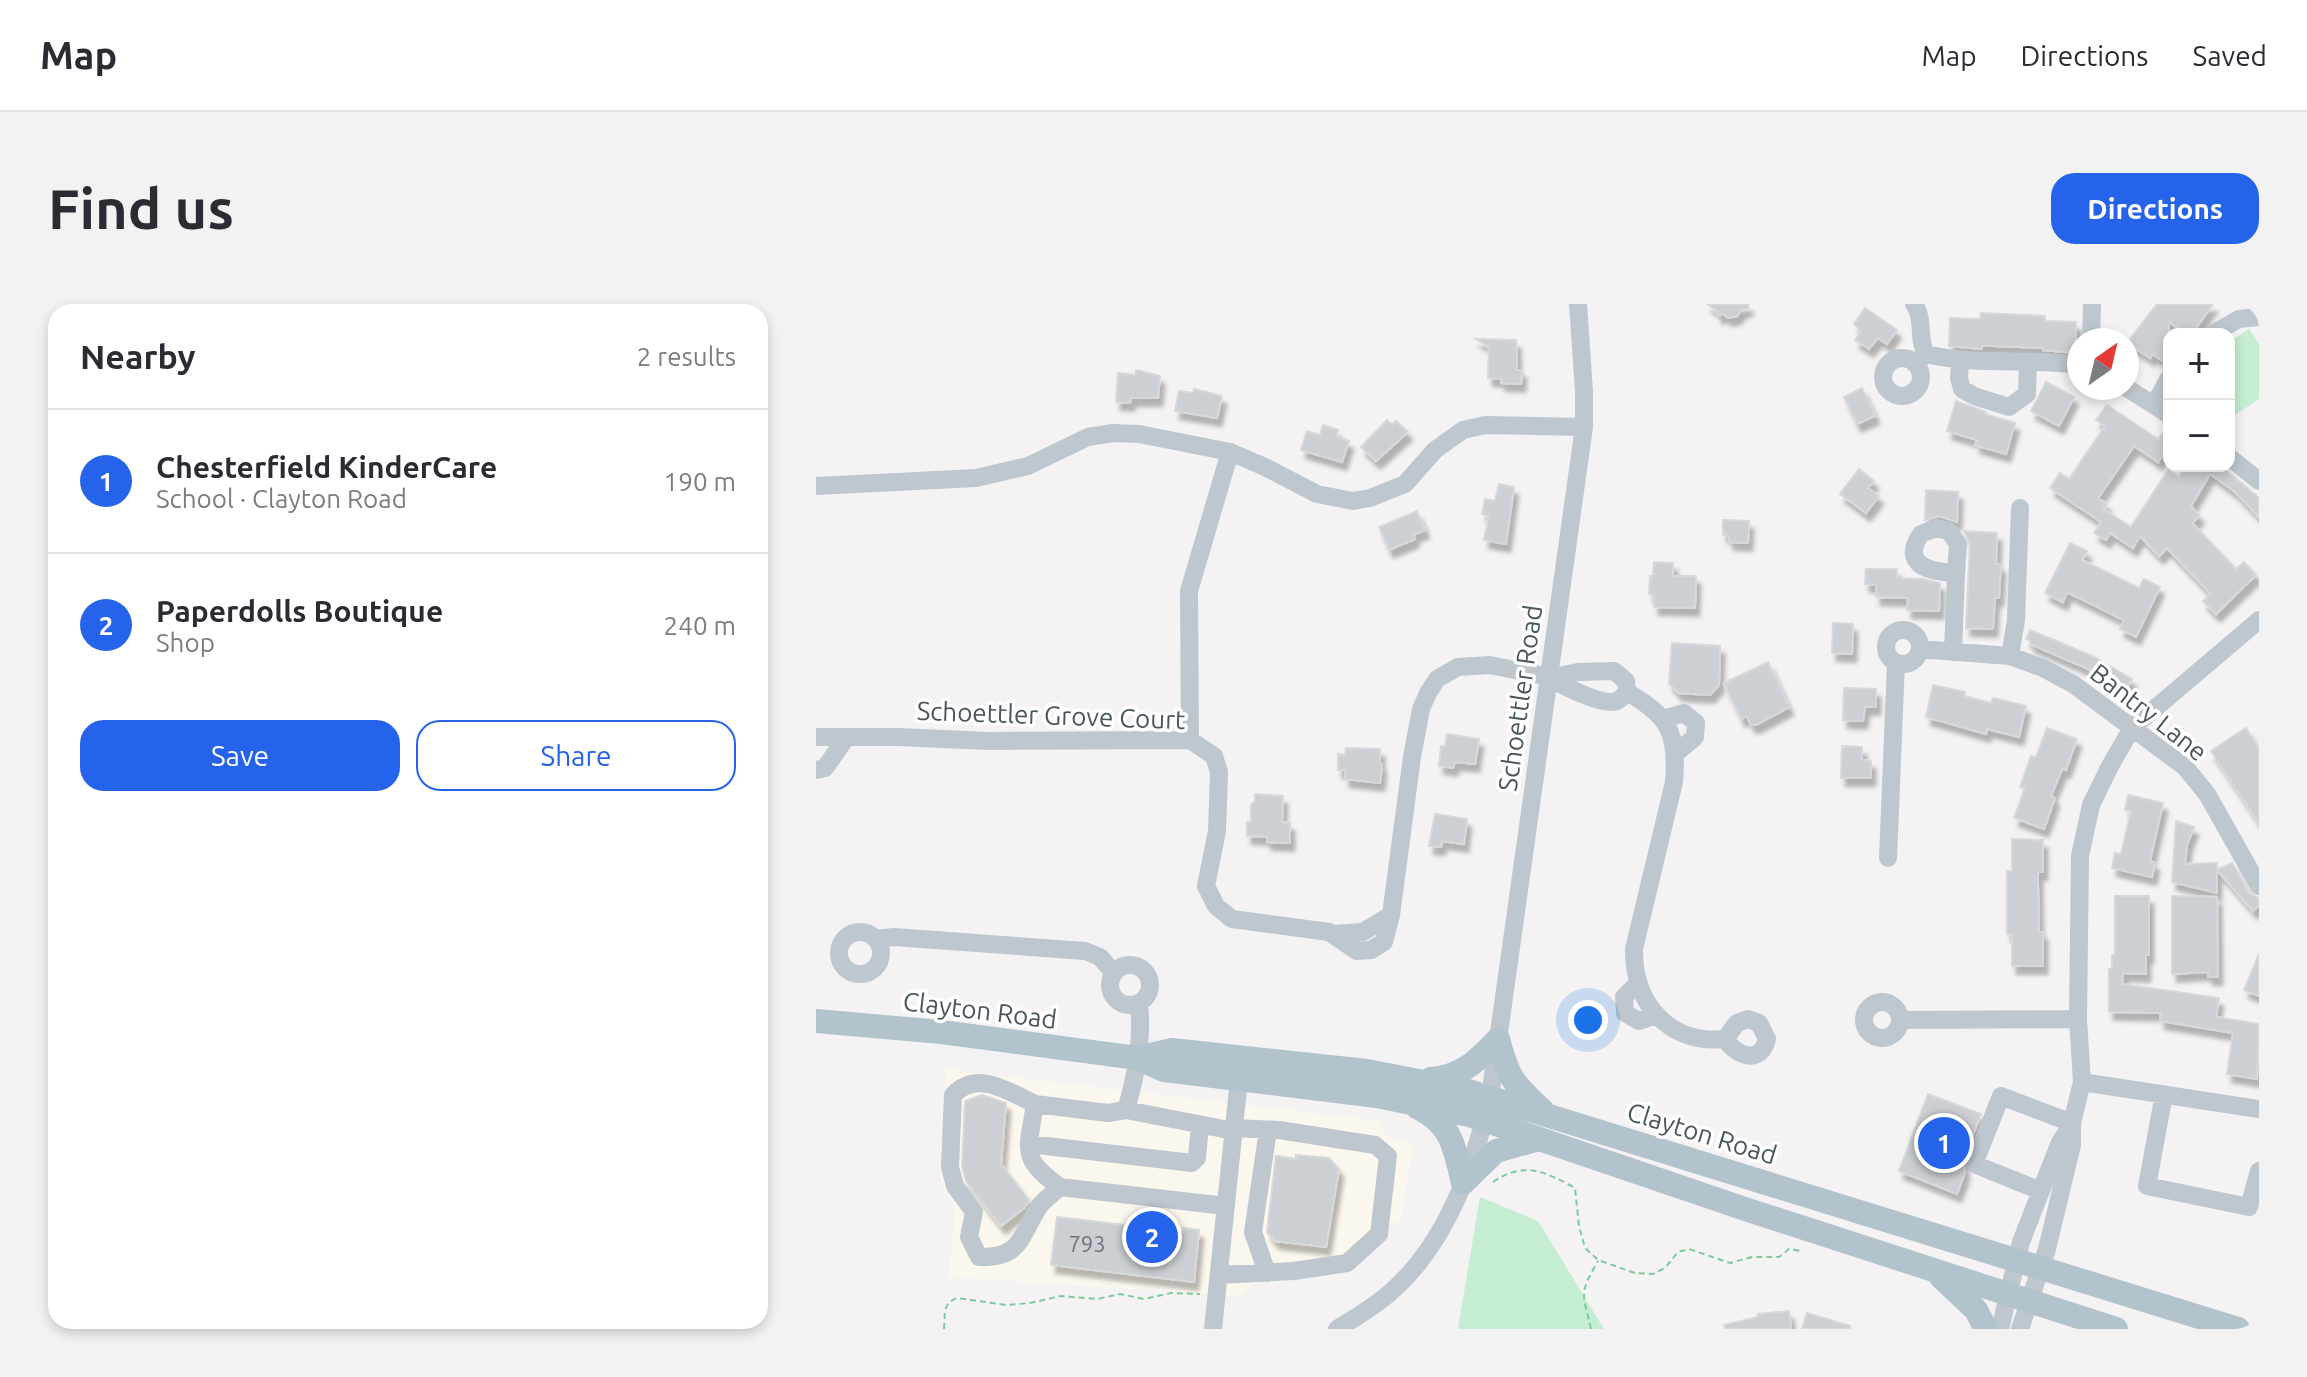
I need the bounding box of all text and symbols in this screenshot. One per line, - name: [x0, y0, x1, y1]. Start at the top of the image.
- text: Map: [40, 34, 117, 76]
- text: Map: [1921, 40, 1977, 71]
- text: Directions: [2021, 40, 2148, 71]
- text: Saved: [2192, 40, 2267, 71]
- button: Directions: [2051, 173, 2259, 244]
- text: Find us: [48, 177, 234, 240]
- north arrow: [2067, 328, 2139, 400]
- map controls: [2163, 328, 2235, 472]
- button: +: [2163, 328, 2235, 400]
- text: Nearby: [80, 337, 195, 375]
- text: 2 results: [637, 342, 736, 371]
- button: −: [2163, 400, 2235, 472]
- text: Chesterfield KinderCare: [156, 450, 497, 484]
- text: 1: [99, 467, 113, 496]
- text: 190 m: [664, 467, 736, 496]
- text: School · Clayton Road: [156, 484, 407, 513]
- text: Paperdolls Boutique: [156, 594, 443, 628]
- street label: Schoettler Road: [1493, 603, 1547, 793]
- text: 2: [99, 611, 113, 640]
- text: 240 m: [664, 611, 736, 640]
- text: Shop: [156, 628, 215, 657]
- street label: Bantry Lane: [2085, 658, 2213, 766]
- street label: Schoettler Grove Court: [916, 696, 1186, 734]
- button: Save: [80, 720, 400, 791]
- button: Share: [416, 720, 736, 791]
- street label: Clayton Road: [901, 986, 1059, 1034]
- your location: [1568, 1000, 1608, 1040]
- street label: Clayton Road: [1624, 1097, 1780, 1169]
- pin: 1: [1918, 1113, 1970, 1173]
- pin: 2: [1126, 1207, 1178, 1267]
- house number: 793: [1068, 1231, 1106, 1256]

